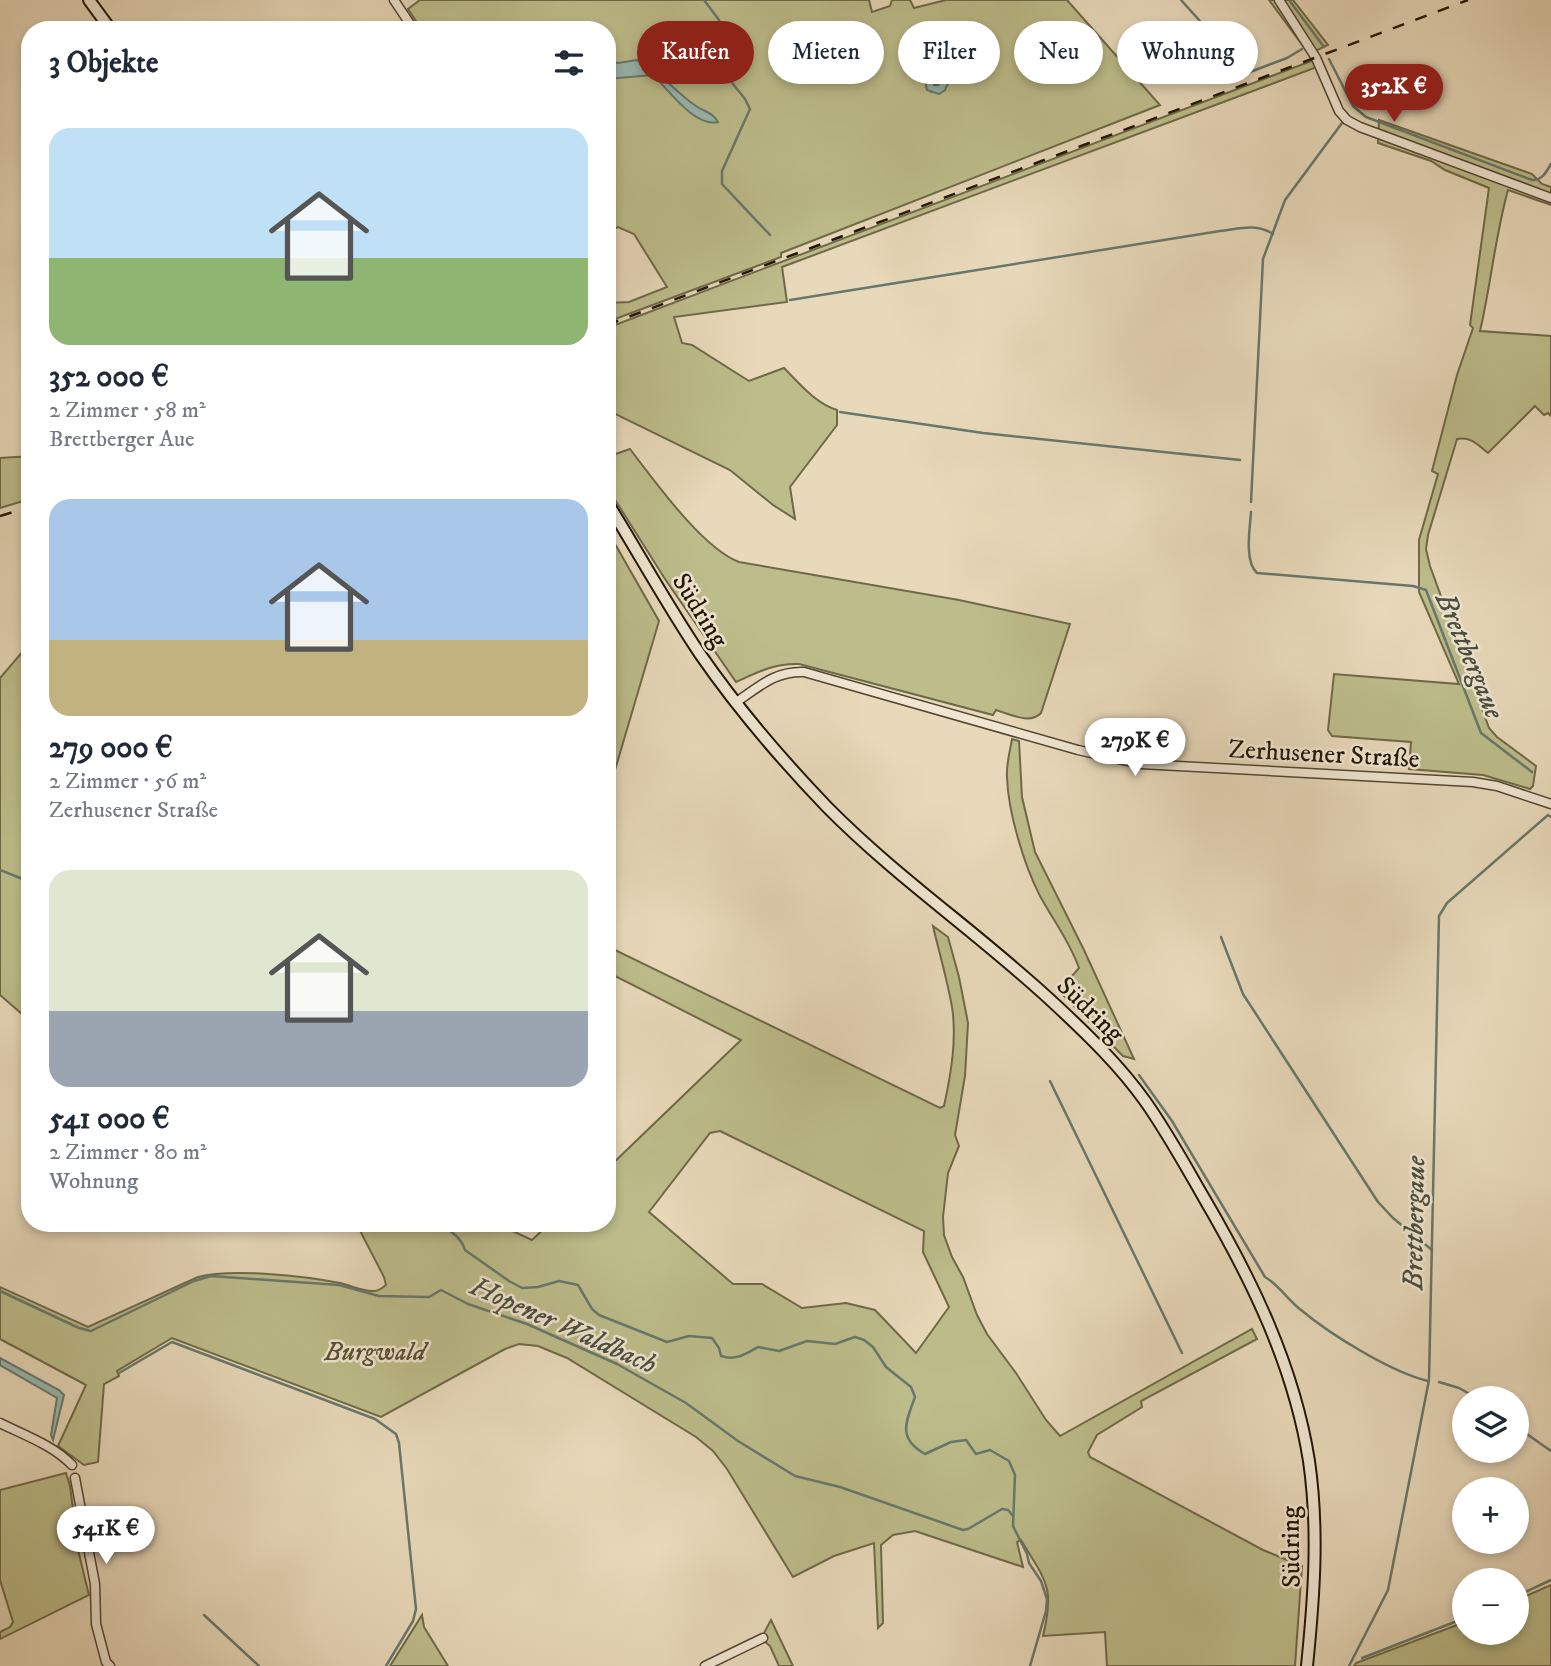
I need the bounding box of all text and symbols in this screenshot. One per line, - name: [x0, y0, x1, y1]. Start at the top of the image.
- chip: Kaufen: [637, 21, 754, 84]
- chip: Mieten: [768, 21, 884, 84]
- chip: Filter: [898, 21, 1000, 84]
- chip: Neu: [1014, 21, 1103, 84]
- chip: Wohnung: [1117, 21, 1258, 84]
- icon: filters: [550, 44, 588, 82]
- text: 3 Objekte: [49, 45, 158, 82]
- pin: 352K €: [1337, 64, 1451, 124]
- text: 352K €: [1361, 72, 1427, 101]
- icon: home: [256, 173, 382, 299]
- text: 352 000 €: [49, 359, 169, 396]
- text: 2 Zimmer · 58 m²: [49, 396, 206, 425]
- text: Brettberger Aue: [49, 425, 195, 454]
- icon: home: [256, 544, 382, 670]
- street label: Südring: [664, 567, 736, 655]
- water label: Brettbergaue: [1427, 586, 1512, 725]
- pin: 279K €: [1078, 718, 1192, 778]
- text: 279K €: [1101, 726, 1169, 755]
- text: 279 000 €: [49, 730, 173, 767]
- street label: Zerhusener Straße: [1228, 733, 1420, 776]
- text: 2 Zimmer · 56 m²: [49, 767, 206, 796]
- text: Zerhusener Straße: [49, 796, 218, 825]
- icon: home: [256, 915, 382, 1041]
- street label: Südring: [1049, 970, 1131, 1051]
- text: 541 000 €: [49, 1101, 169, 1138]
- text: 2 Zimmer · 80 m²: [49, 1138, 207, 1167]
- water label: Brettbergaue: [1396, 1154, 1433, 1291]
- text: Wohnung: [49, 1167, 138, 1196]
- water label: Hopener Waldbach: [464, 1268, 662, 1382]
- park label: Burgwald: [323, 1336, 429, 1369]
- map controls: [1452, 1386, 1529, 1645]
- button: layers: [1452, 1386, 1529, 1463]
- button: +: [1452, 1477, 1529, 1554]
- street label: Südring: [1274, 1505, 1309, 1588]
- pin: 541K €: [49, 1506, 163, 1566]
- text: 541K €: [73, 1514, 139, 1543]
- button: −: [1452, 1568, 1529, 1645]

